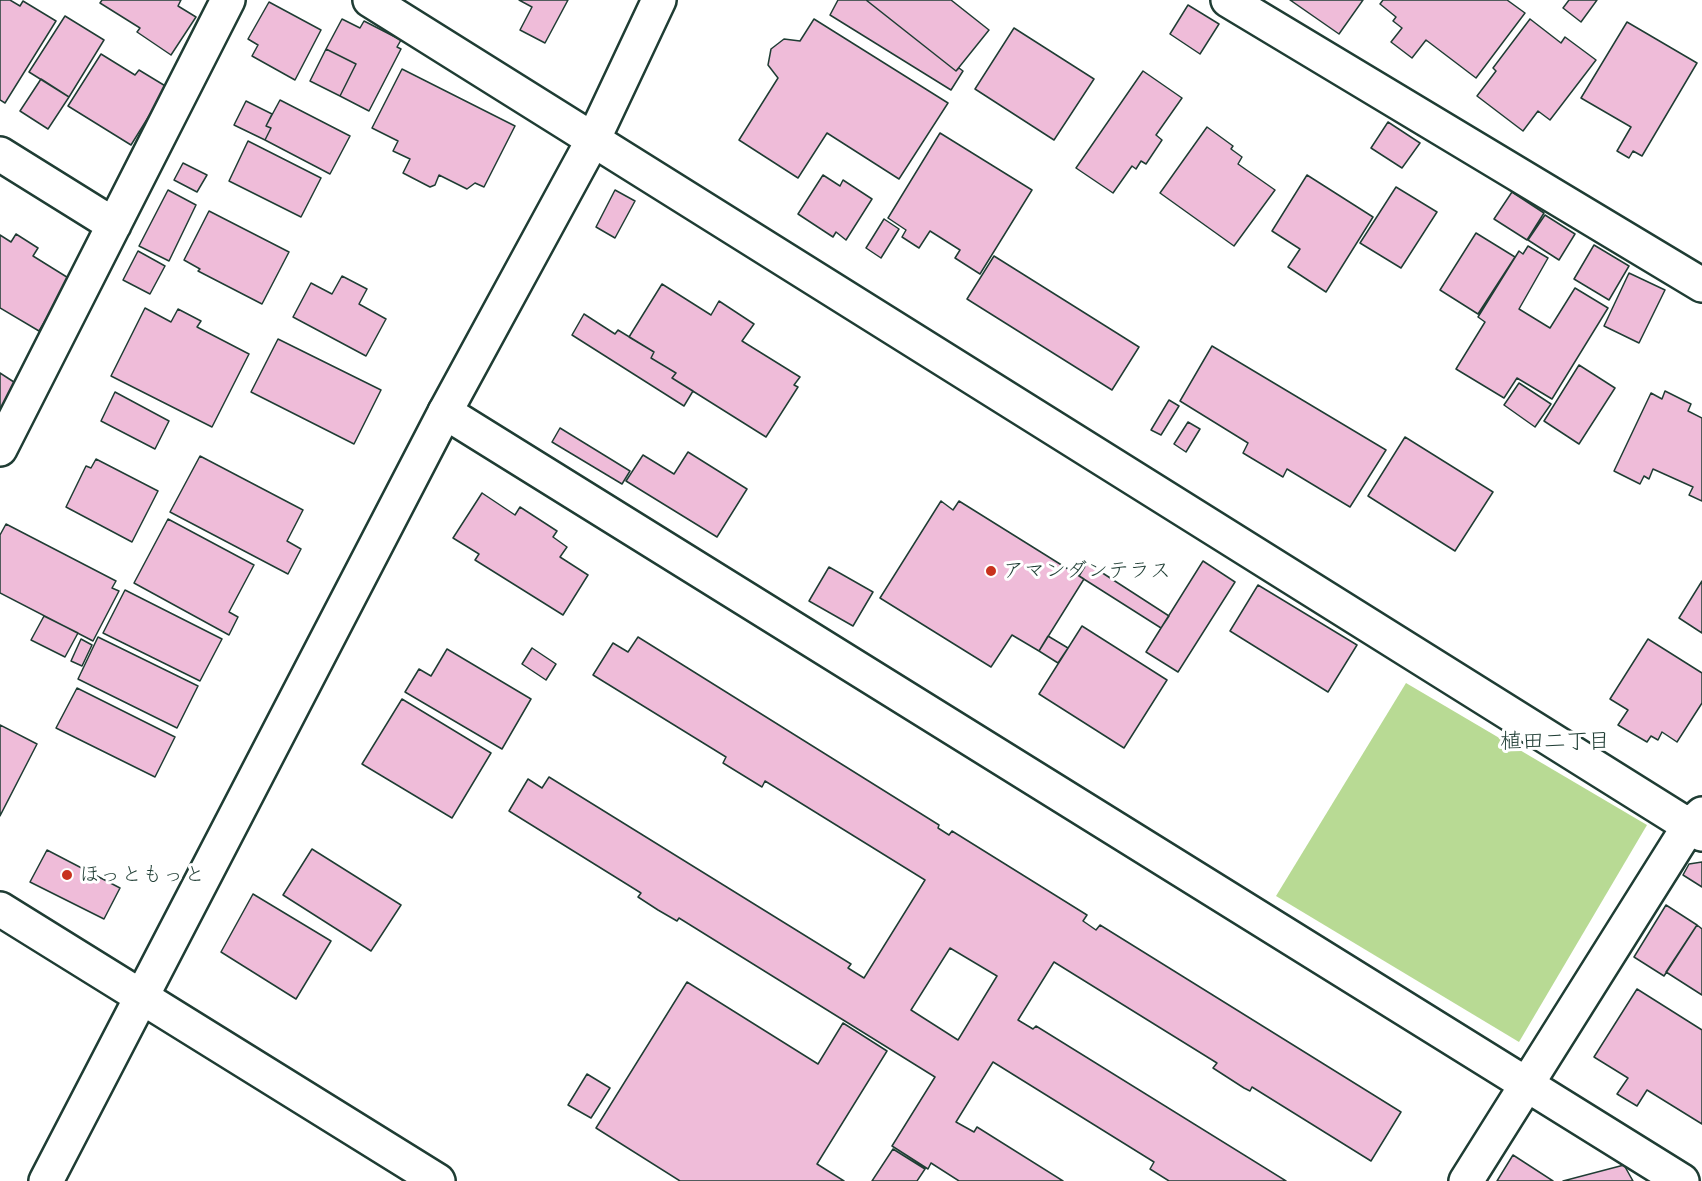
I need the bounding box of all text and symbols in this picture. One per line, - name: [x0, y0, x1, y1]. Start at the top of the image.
- place label: アマンダンテラス: [1003, 558, 1171, 584]
- marker: アマンダンテラス: [984, 564, 998, 578]
- district label: 植田二丁目: [1500, 729, 1610, 755]
- place label: ほっともっと: [79, 862, 205, 888]
- marker: ほっともっと: [60, 868, 74, 882]

